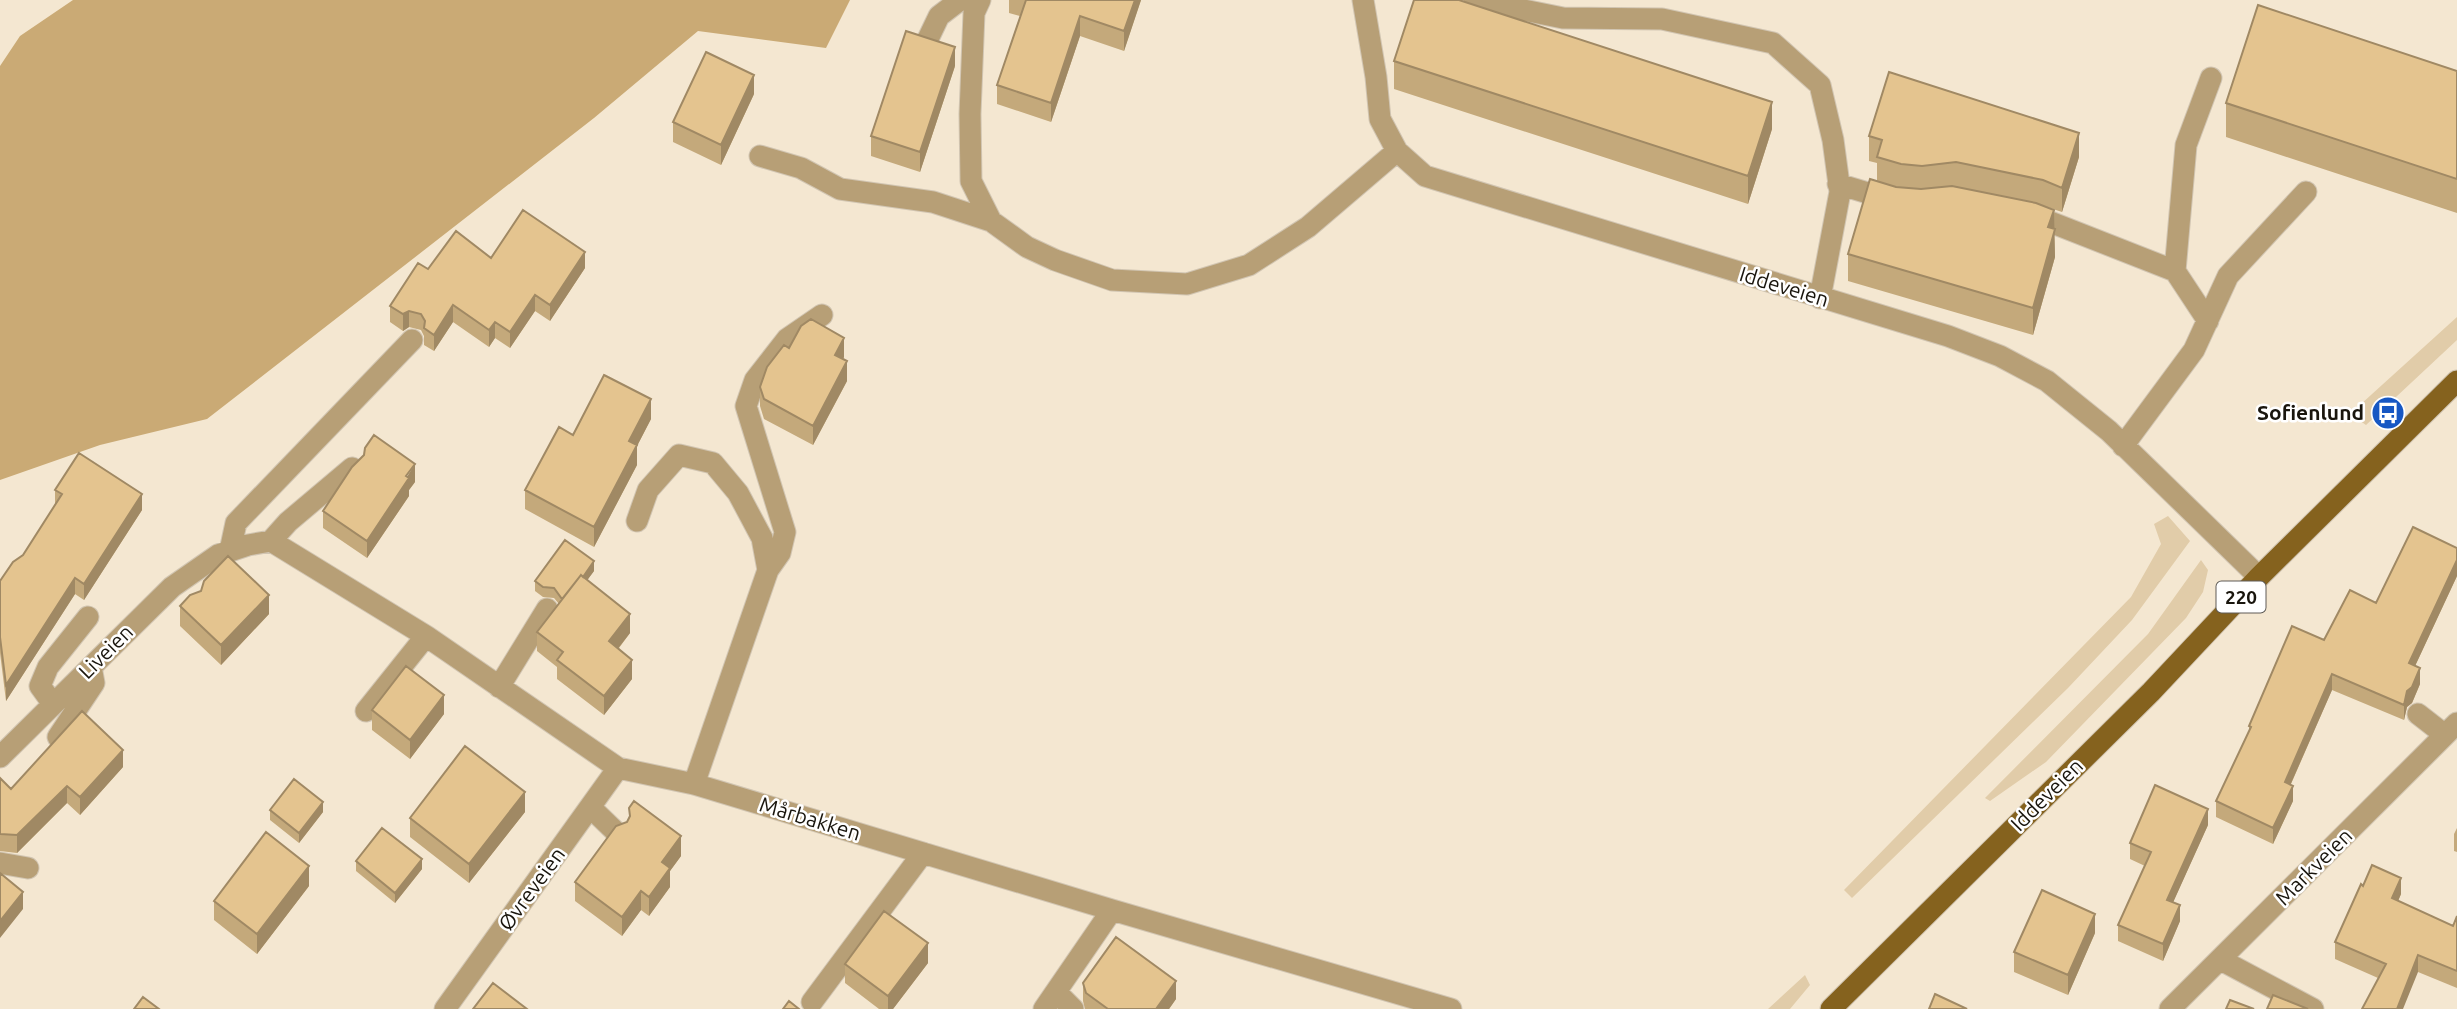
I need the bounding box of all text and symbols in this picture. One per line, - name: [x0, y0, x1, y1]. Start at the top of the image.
- street label: Iddeveien: [1737, 261, 1832, 311]
- bus stop icon: Sofienlund: [2369, 394, 2407, 432]
- place label: Sofienlund: [2257, 400, 2364, 424]
- road number: 220: [2216, 582, 2266, 612]
- street label: Liveien: [73, 619, 137, 683]
- street label: Iddeveien: [2005, 753, 2087, 835]
- street label: Mårbakken: [757, 791, 864, 845]
- street label: Markveien: [2270, 823, 2356, 909]
- street label: Øvreveien: [493, 842, 569, 935]

